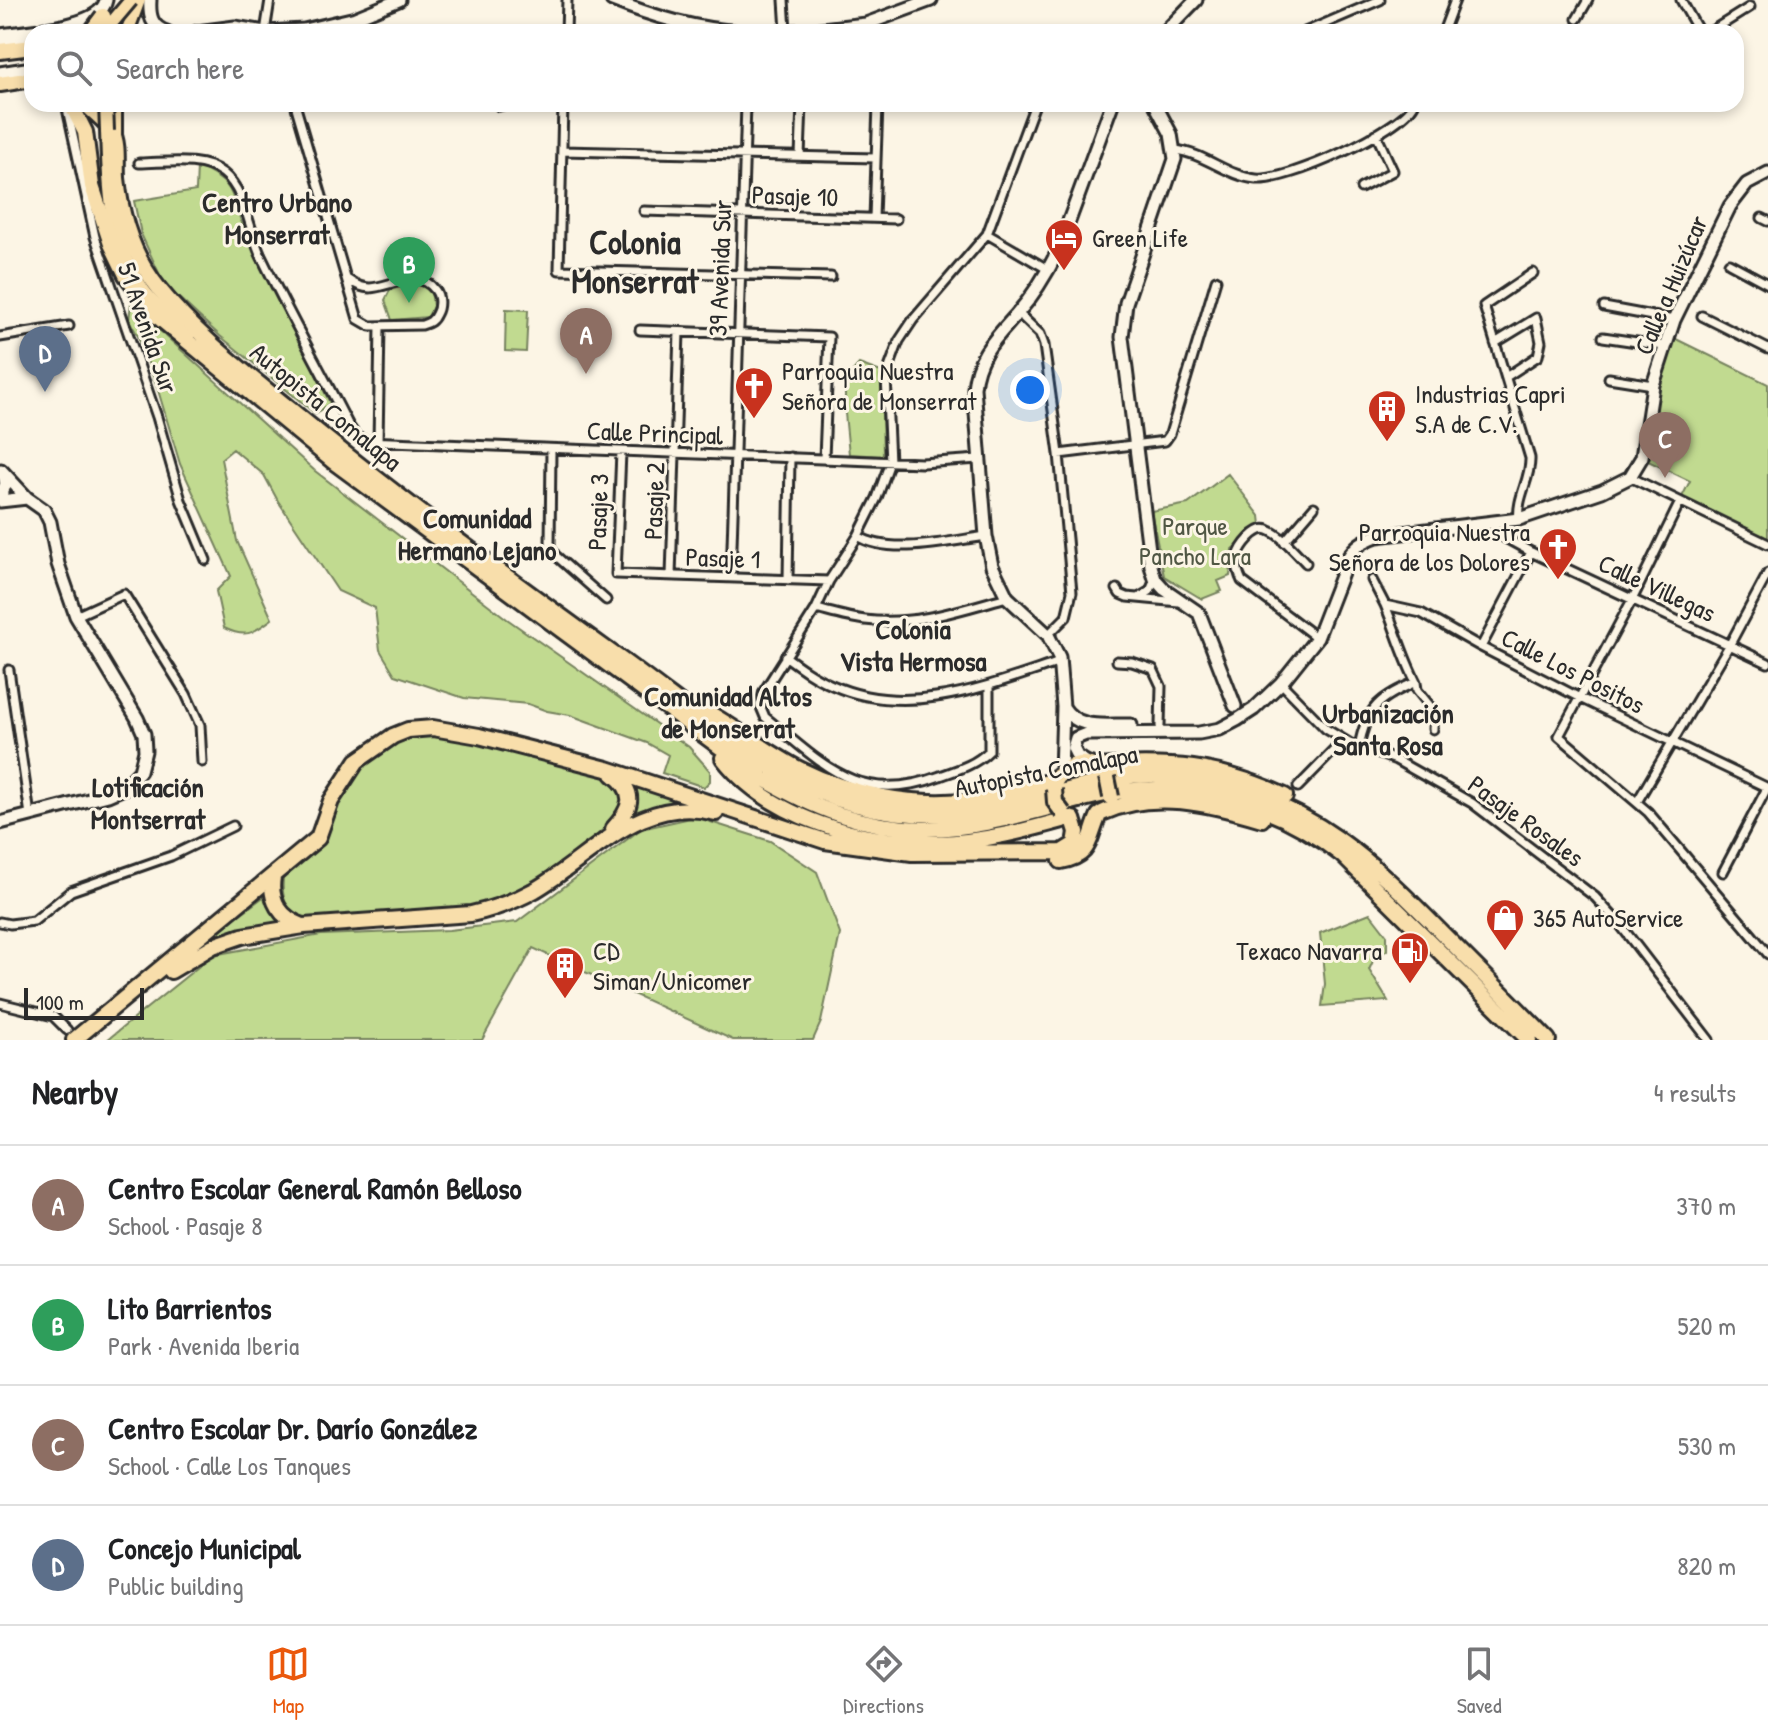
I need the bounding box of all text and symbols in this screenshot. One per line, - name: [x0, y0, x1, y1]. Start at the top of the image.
- search box: [24, 24, 1744, 112]
- icon: search: [52, 46, 96, 90]
- text: Search here: [116, 48, 244, 88]
- street label: Pasaje 10: [751, 177, 839, 214]
- district label: Centro Urbano Monserrat: [202, 183, 353, 253]
- street label: 39 Avenida Sur: [700, 199, 739, 337]
- street label: Calle a Huizúcar: [1625, 210, 1716, 360]
- hotel icon: Green Life: [1043, 217, 1085, 272]
- district label: Colonia Monserrat: [571, 219, 700, 304]
- place label: Green Life: [1092, 220, 1188, 255]
- pin: B: [383, 237, 435, 303]
- street label: 51 Avenida Sur: [110, 258, 187, 398]
- pin: A: [560, 308, 612, 374]
- pin: D: [19, 326, 71, 392]
- street label: Autopista Comalapa: [243, 335, 409, 479]
- place label: Parroquia Nuestra Señora de Monserrat: [782, 353, 977, 418]
- church icon: Parroquia Nuestra Señora de Monserrat: [733, 365, 775, 420]
- your location: [1010, 370, 1050, 410]
- place label: Industrias Capri S.A de C.V.: [1415, 376, 1566, 441]
- building icon: Industrias Capri S.A de C.V.: [1366, 388, 1408, 443]
- pin: C: [1639, 412, 1691, 478]
- street label: Calle Principal: [586, 413, 724, 452]
- street label: Pasaje 2: [635, 462, 672, 540]
- street label: Pasaje 3: [579, 473, 616, 551]
- district label: Comunidad Hermano Lejano: [398, 499, 557, 569]
- park label: Parque Pancho Lara: [1139, 508, 1251, 573]
- place label: Parroquia Nuestra Señora de los Dolores: [1329, 514, 1530, 579]
- church icon: Parroquia Nuestra Señora de los Dolores: [1537, 526, 1579, 581]
- street label: Pasaje 1: [685, 539, 761, 576]
- street label: Calle Villegas: [1593, 545, 1722, 630]
- district label: Colonia Vista Hermosa: [840, 610, 986, 680]
- street label: Calle Los Positos: [1496, 619, 1651, 722]
- district label: Comunidad Altos de Monserrat: [644, 677, 812, 747]
- district label: Urbanización Santa Rosa: [1322, 694, 1454, 764]
- street label: Autopista Comalapa: [951, 736, 1140, 805]
- street label: Pasaje Rosales: [1461, 767, 1591, 874]
- district label: Lotificación Montserrat: [91, 768, 207, 838]
- shop icon: 365 AutoService: [1484, 897, 1526, 952]
- place label: 365 AutoService: [1533, 900, 1683, 935]
- fuel station icon: Texaco Navarra: [1389, 930, 1431, 985]
- place label: CD Siman/Unicomer: [593, 933, 752, 998]
- place label: Texaco Navarra: [1236, 933, 1382, 968]
- building icon: CD Siman/Unicomer: [544, 945, 586, 1000]
- scale bar: [24, 984, 144, 1020]
- text: 100 m: [36, 987, 84, 1017]
- text: Nearby: [32, 1069, 118, 1115]
- text: 4 results: [1654, 1075, 1736, 1110]
- text: Centro Escolar General Ramón Belloso: [108, 1168, 522, 1208]
- text: A: [52, 1188, 64, 1223]
- text: 370 m: [1676, 1188, 1736, 1223]
- text: School · Pasaje 8: [108, 1208, 263, 1243]
- text: Lito Barrientos: [108, 1288, 271, 1328]
- text: B: [51, 1308, 65, 1343]
- text: 520 m: [1678, 1308, 1736, 1343]
- text: Park · Avenida Iberia: [108, 1328, 299, 1363]
- text: Centro Escolar Dr. Darío González: [108, 1408, 477, 1448]
- text: C: [51, 1428, 65, 1463]
- text: 530 m: [1678, 1428, 1736, 1463]
- text: School · Calle Los Tanques: [108, 1448, 351, 1483]
- text: Concejo Municipal: [108, 1528, 301, 1568]
- text: D: [52, 1548, 64, 1583]
- text: 820 m: [1677, 1548, 1736, 1583]
- text: Public building: [108, 1568, 244, 1603]
- tab: Map: [266, 1642, 310, 1720]
- tab: Directions: [843, 1642, 924, 1720]
- tab: Saved: [1457, 1642, 1502, 1720]

